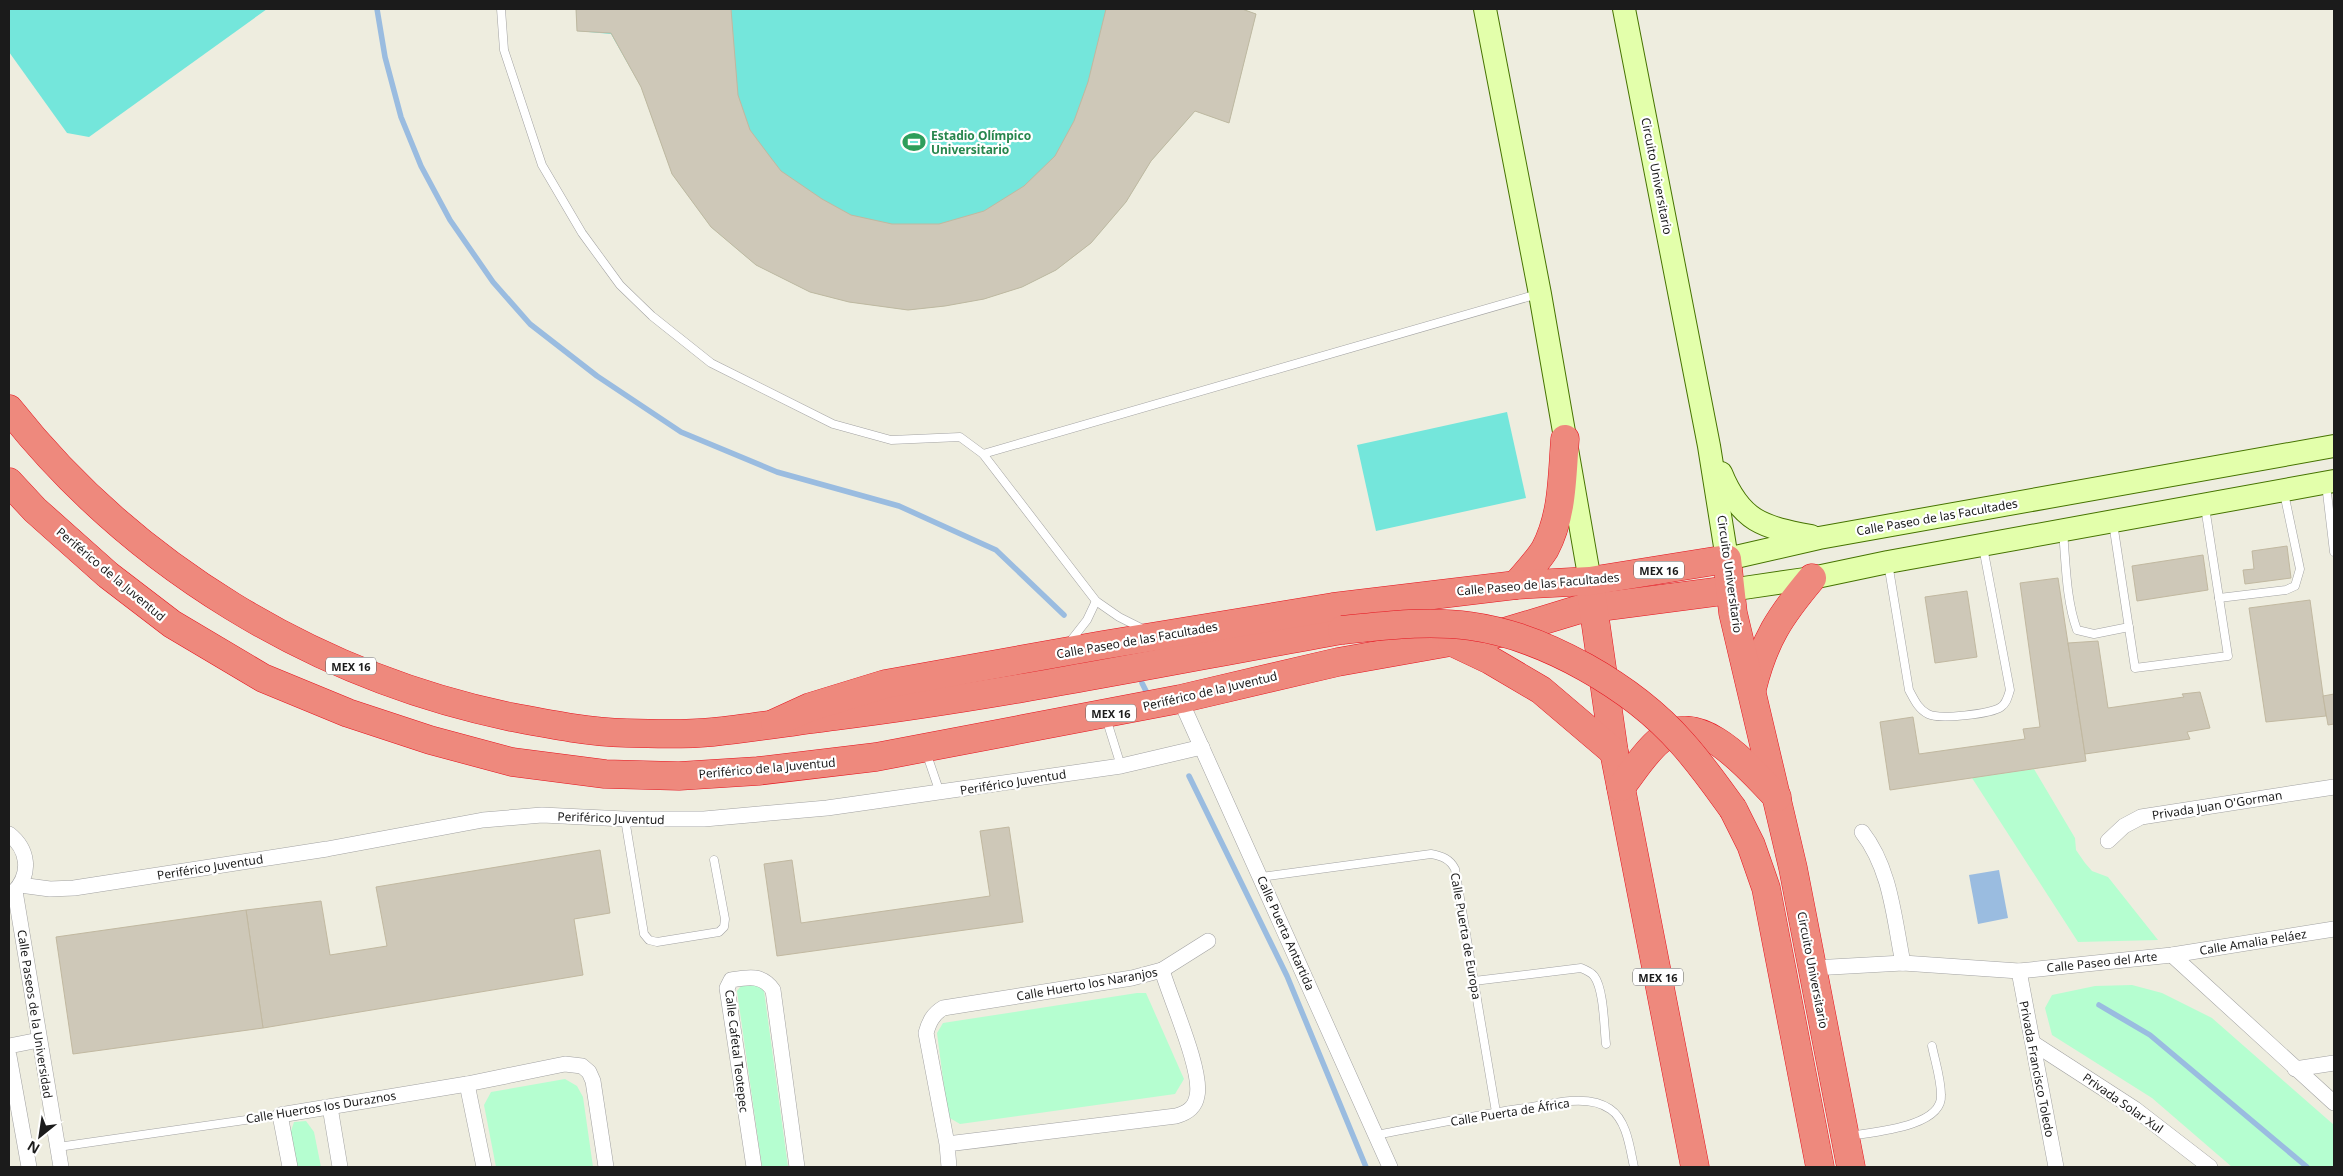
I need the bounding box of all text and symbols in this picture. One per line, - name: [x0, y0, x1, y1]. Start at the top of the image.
- street label: Circuito Universitario: [1637, 116, 1677, 236]
- place label: Estadio Olímpico Universitario: [931, 127, 1031, 158]
- sports icon: Estadio Olímpico Universitario: [901, 129, 927, 155]
- street label: Calle Paseo de las Facultades: [1855, 494, 2019, 540]
- street label: Circuito Universitario: [1713, 514, 1747, 634]
- street label: Periférico de la Juventud: [53, 523, 169, 625]
- road number: MEX 16: [1634, 562, 1684, 578]
- street label: Calle Paseo de las Facultades: [1456, 568, 1620, 600]
- street label: Calle Paseo de las Facultades: [1055, 617, 1219, 663]
- road number: MEX 16: [326, 658, 376, 674]
- street label: Periférico de la Juventud: [1141, 667, 1279, 715]
- road number: MEX 16: [1086, 704, 1136, 721]
- street label: Periférico de la Juventud: [698, 754, 836, 782]
- street label: Periférico Juventud: [959, 765, 1067, 799]
- street label: Privada Juan O'Gorman: [2151, 786, 2283, 824]
- street label: Periférico Juventud: [557, 808, 665, 828]
- street label: Periférico Juventud: [156, 850, 264, 884]
- street label: Calle Puerta de Europa: [1446, 871, 1486, 1001]
- street label: Calle Puerta Antartida: [1253, 873, 1319, 993]
- street label: Circuito Universitario: [1793, 910, 1833, 1030]
- street label: Calle Amalia Peláez: [2198, 925, 2308, 959]
- street label: Calle Paseos de la Universidad: [13, 928, 57, 1100]
- street label: Calle Paseo del Arte: [2046, 948, 2158, 976]
- street label: Calle Huerto los Naranjos: [1015, 963, 1159, 1005]
- road number: MEX 16: [1633, 969, 1683, 986]
- street label: Calle Cafetal Teotepec: [721, 989, 753, 1114]
- street label: Privada Francisco Toledo: [2015, 999, 2059, 1139]
- street label: Privada Solar Xul: [2079, 1069, 2167, 1137]
- street label: Calle Huertos los Duraznos: [245, 1087, 398, 1127]
- street label: Calle Puerta de África: [1449, 1094, 1571, 1130]
- north arrow: [15, 1111, 65, 1161]
- text: N: [24, 1137, 43, 1159]

